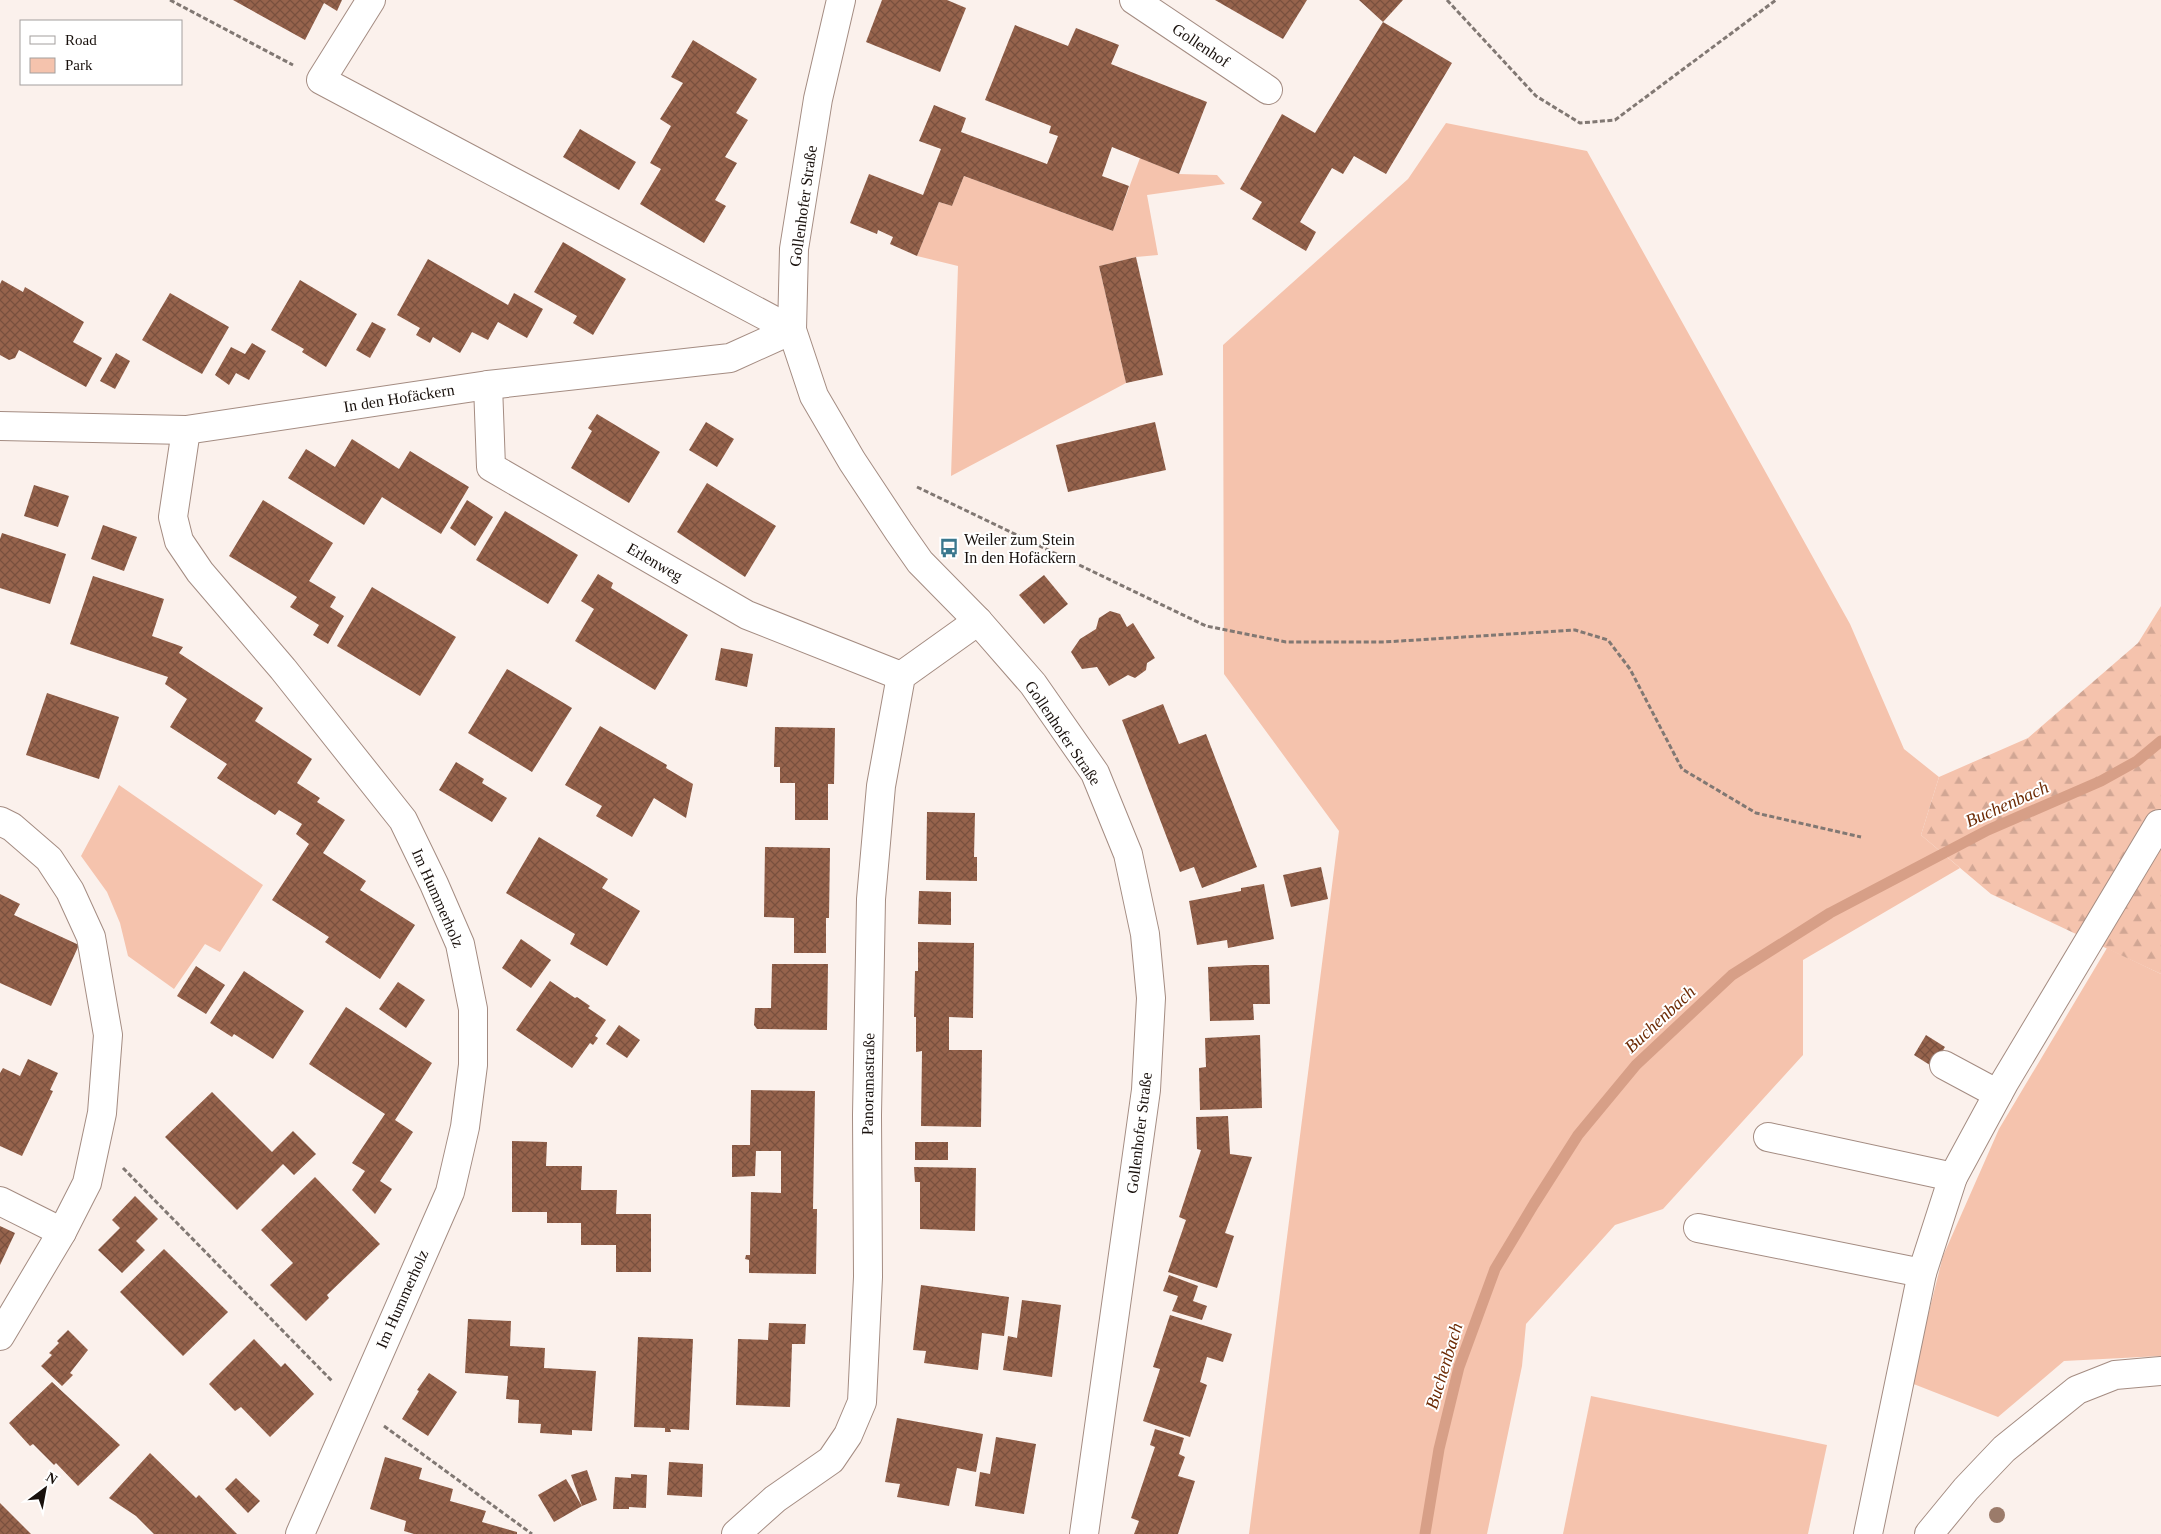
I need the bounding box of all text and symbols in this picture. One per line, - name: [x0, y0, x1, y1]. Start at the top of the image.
- legend: [20, 20, 182, 85]
- street label: Gollenhof: [1169, 20, 1233, 71]
- text: Road: [65, 32, 97, 48]
- text: Park: [65, 57, 93, 73]
- street label: Gollenhofer Straße: [786, 144, 820, 268]
- street label: In den Hofäckern: [342, 381, 456, 415]
- place label: Weiler zum Stein In den Hofäckern: [964, 531, 1076, 566]
- bus stop icon: Weiler zum Stein In den Hofäckern: [938, 537, 960, 559]
- street label: Erlenweg: [624, 539, 686, 586]
- street label: Gollenhofer Straße: [1022, 678, 1104, 788]
- water label: Buchenbach: [1962, 777, 2052, 831]
- street label: Im Hummerholz: [409, 846, 467, 950]
- water label: Buchenbach: [1621, 981, 1699, 1057]
- street label: Panoramastraße: [859, 1033, 877, 1135]
- street label: Gollenhofer Straße: [1123, 1071, 1155, 1195]
- street label: Im Hummerholz: [373, 1247, 431, 1351]
- water label: Buchenbach: [1421, 1321, 1467, 1411]
- north arrow: [20, 1464, 70, 1514]
- text: N: [43, 1469, 60, 1487]

